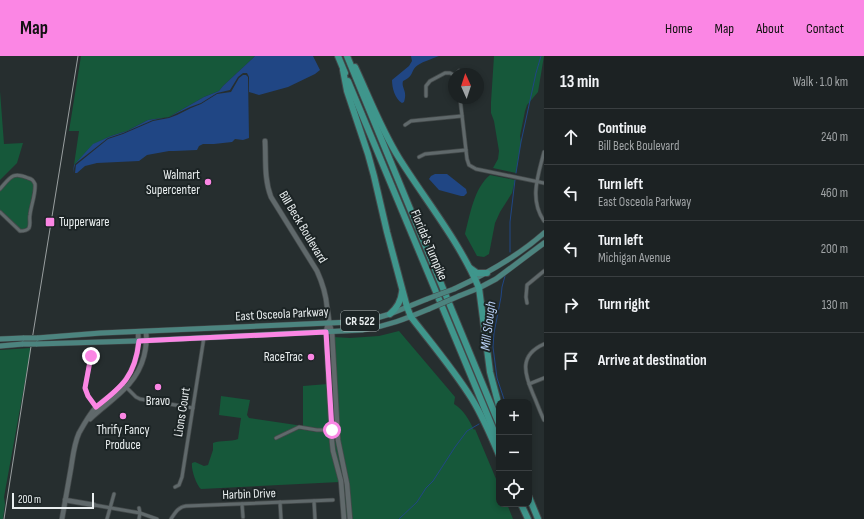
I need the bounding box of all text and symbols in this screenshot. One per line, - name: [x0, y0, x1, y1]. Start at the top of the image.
- text: Map: [20, 17, 48, 40]
- text: Home: [665, 20, 693, 37]
- text: Map: [715, 20, 734, 37]
- text: About: [756, 20, 784, 37]
- text: Contact: [806, 20, 844, 37]
- north arrow: [448, 68, 484, 104]
- text: 13 min: [560, 72, 599, 92]
- text: Walk · 1.0 km: [793, 74, 848, 90]
- text: Continue: [598, 119, 647, 138]
- icon: ahead: [560, 126, 582, 148]
- text: 240 m: [821, 129, 848, 145]
- text: Bill Beck Boulevard: [598, 138, 679, 154]
- place label: Walmart Supercenter: [146, 167, 200, 198]
- text: Turn left: [598, 175, 643, 194]
- marker: Walmart Supercenter: [203, 177, 213, 187]
- icon: left: [560, 182, 582, 204]
- text: 460 m: [821, 185, 848, 201]
- street label: Bill Beck Boulevard: [275, 188, 331, 266]
- text: East Osceola Parkway: [598, 194, 691, 210]
- street label: Florida's Turnpike: [407, 207, 451, 283]
- place label: Tupperware: [59, 214, 110, 230]
- marker: Tupperware: [44, 216, 56, 228]
- text: Turn left: [598, 231, 643, 250]
- icon: left: [560, 238, 582, 260]
- text: 200 m: [821, 241, 848, 257]
- text: Michigan Avenue: [598, 250, 671, 266]
- icon: right: [560, 294, 582, 316]
- text: Turn right: [598, 295, 650, 314]
- text: 130 m: [822, 297, 848, 313]
- water label: Mill Slough: [477, 300, 499, 352]
- street label: East Osceola Parkway: [235, 304, 329, 324]
- road number: CR 522: [341, 311, 379, 331]
- route end: [82, 347, 100, 365]
- place label: RaceTrac: [264, 349, 303, 365]
- icon: arrive: [560, 350, 582, 372]
- text: Arrive at destination: [598, 351, 707, 370]
- marker: RaceTrac: [306, 352, 316, 362]
- marker: Bravo: [153, 382, 163, 392]
- street label: Lions Court: [170, 386, 194, 438]
- place label: Bravo: [146, 393, 170, 409]
- map controls: [496, 399, 532, 507]
- button: +: [496, 399, 532, 435]
- marker: Thrify Fancy Produce: [118, 411, 128, 421]
- route start: [323, 421, 341, 439]
- place label: Thrify Fancy Produce: [96, 422, 150, 453]
- button: −: [496, 435, 532, 471]
- button: locate: [496, 471, 532, 507]
- street label: Harbin Drive: [222, 485, 276, 503]
- scale bar: [12, 491, 94, 510]
- text: 200 m: [18, 493, 41, 506]

